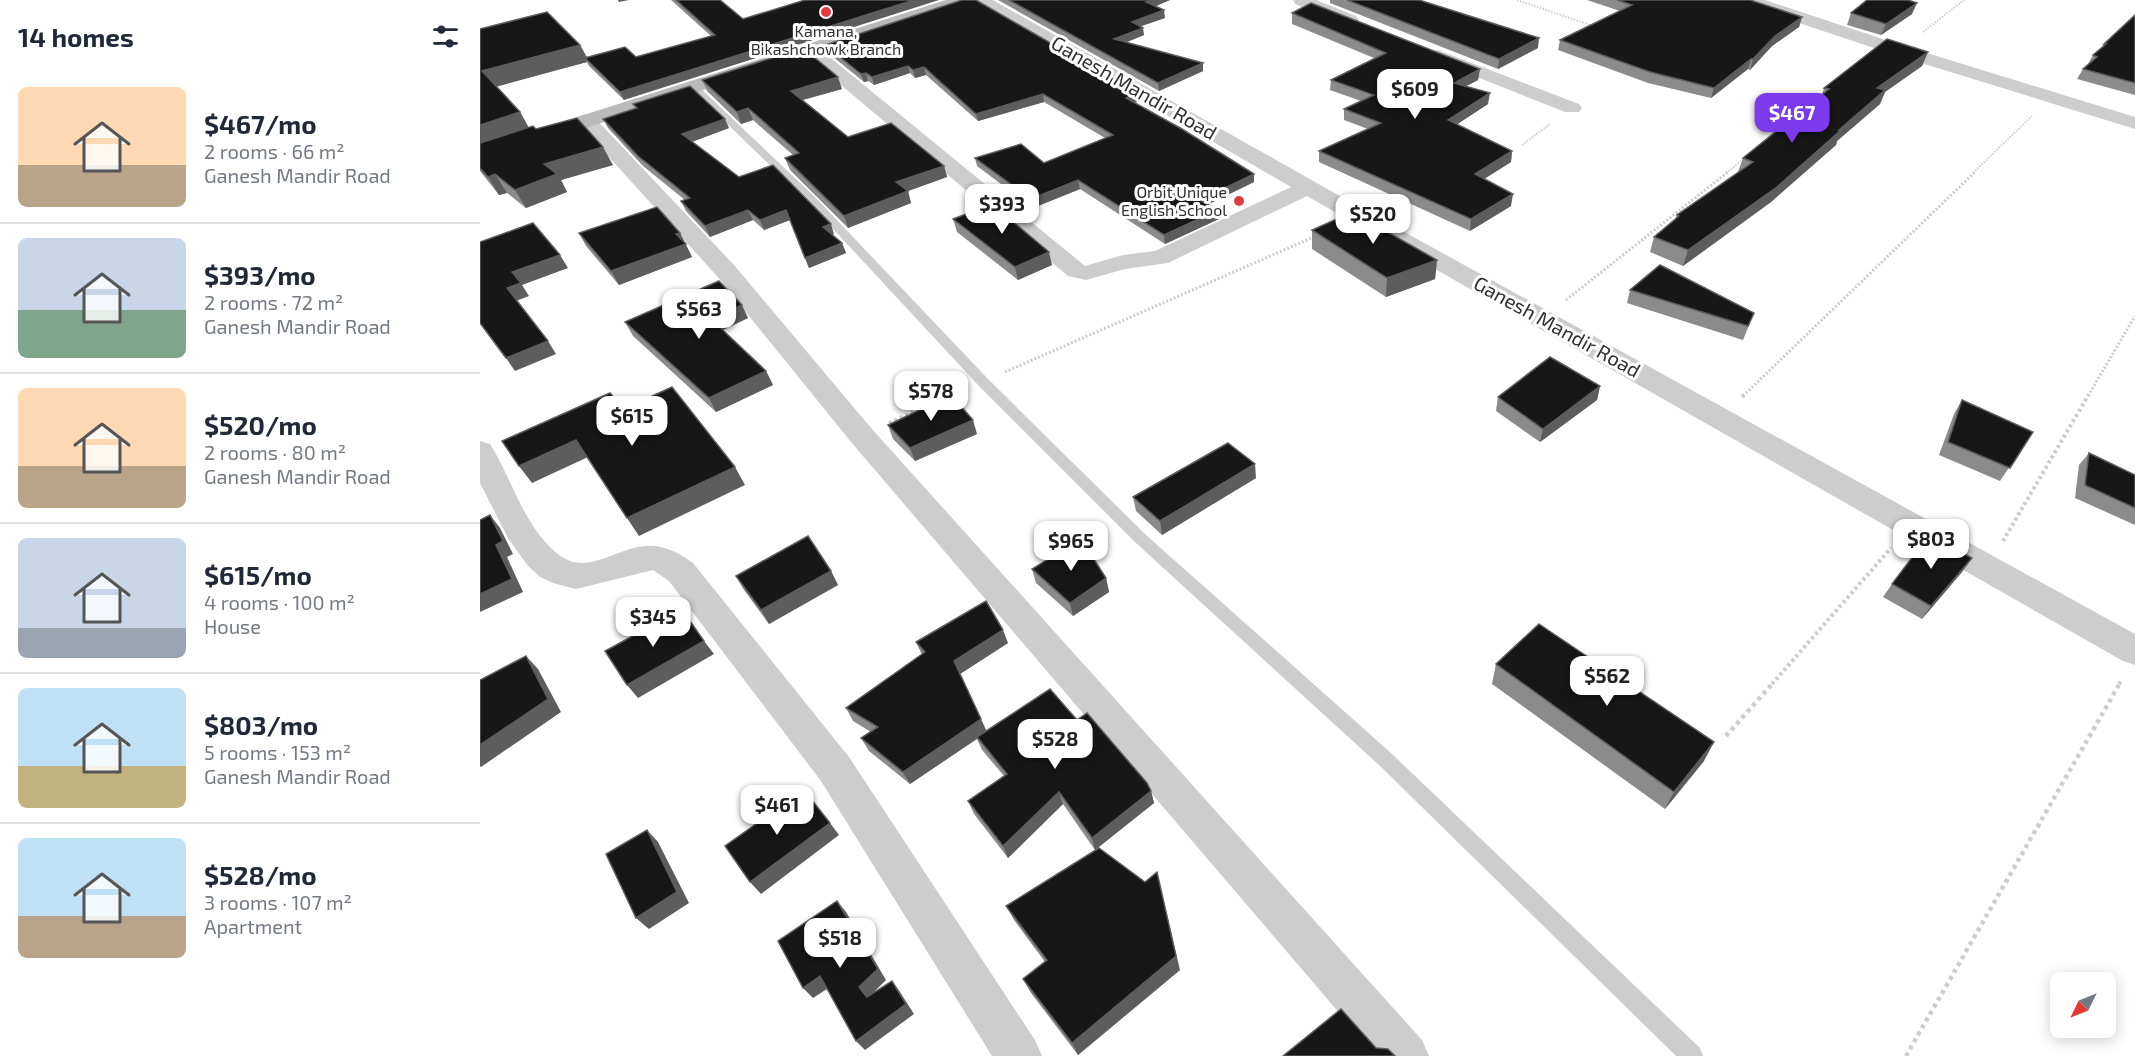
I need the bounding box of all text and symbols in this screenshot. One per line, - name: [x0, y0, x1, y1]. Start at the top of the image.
- marker: Kamana, Bikashchowk Branch: [819, 5, 833, 19]
- icon: filters: [429, 20, 462, 53]
- text: 14 homes: [18, 21, 134, 52]
- place label: Kamana, Bikashchowk Branch: [751, 21, 901, 58]
- street label: Ganesh Mandir Road: [1048, 30, 1221, 144]
- pin: $609: [1379, 69, 1451, 120]
- text: $609: [1391, 76, 1439, 100]
- pin: $467: [1756, 93, 1828, 144]
- text: $467: [1769, 100, 1815, 124]
- text: $467/mo: [204, 108, 317, 139]
- icon: home: [66, 111, 138, 183]
- text: 2 rooms · 66 m²: [204, 139, 345, 163]
- text: Ganesh Mandir Road: [204, 163, 391, 187]
- place label: Orbit Unique English School: [1121, 182, 1227, 219]
- pin: $393: [966, 184, 1038, 235]
- text: $393: [979, 191, 1025, 215]
- marker: Orbit Unique English School: [1232, 194, 1246, 208]
- pin: $520: [1337, 194, 1409, 245]
- text: $520: [1350, 201, 1396, 225]
- text: $393/mo: [204, 259, 316, 290]
- icon: home: [66, 262, 138, 334]
- street label: Ganesh Mandir Road: [1470, 270, 1645, 382]
- pin: $563: [663, 289, 735, 340]
- text: 2 rooms · 72 m²: [204, 290, 343, 314]
- text: $563: [676, 296, 722, 320]
- text: Ganesh Mandir Road: [204, 314, 391, 338]
- pin: $578: [895, 371, 967, 422]
- text: $578: [908, 378, 954, 402]
- pin: $615: [596, 396, 668, 447]
- text: $615: [610, 403, 654, 427]
- text: $520/mo: [204, 409, 317, 440]
- icon: home: [66, 412, 138, 484]
- text: 2 rooms · 80 m²: [204, 440, 346, 464]
- text: Ganesh Mandir Road: [204, 464, 391, 488]
- pin: $803: [1895, 519, 1967, 570]
- pin: $965: [1035, 521, 1107, 572]
- text: $803: [1907, 526, 1955, 550]
- text: $965: [1048, 528, 1094, 552]
- text: $615/mo: [204, 559, 312, 590]
- icon: home: [66, 562, 138, 634]
- text: 4 rooms · 100 m²: [204, 590, 355, 614]
- pin: $345: [617, 597, 689, 648]
- text: $345: [630, 604, 676, 628]
- text: House: [204, 614, 261, 638]
- pin: $562: [1571, 656, 1643, 707]
- text: $562: [1584, 663, 1630, 687]
- text: $803/mo: [204, 709, 318, 740]
- icon: home: [66, 712, 138, 784]
- pin: $528: [1019, 719, 1091, 770]
- text: $528: [1032, 726, 1078, 750]
- text: 5 rooms · 153 m²: [204, 740, 351, 764]
- text: Ganesh Mandir Road: [204, 764, 391, 788]
- pin: $461: [741, 785, 813, 836]
- text: $461: [755, 792, 799, 816]
- text: $528/mo: [204, 859, 317, 890]
- icon: home: [66, 862, 138, 934]
- text: 3 rooms · 107 m²: [204, 890, 352, 914]
- text: Apartment: [204, 914, 302, 938]
- pin: $518: [804, 918, 876, 969]
- text: $518: [818, 925, 862, 949]
- north arrow: [2050, 972, 2116, 1038]
- map controls: [2050, 972, 2116, 1038]

